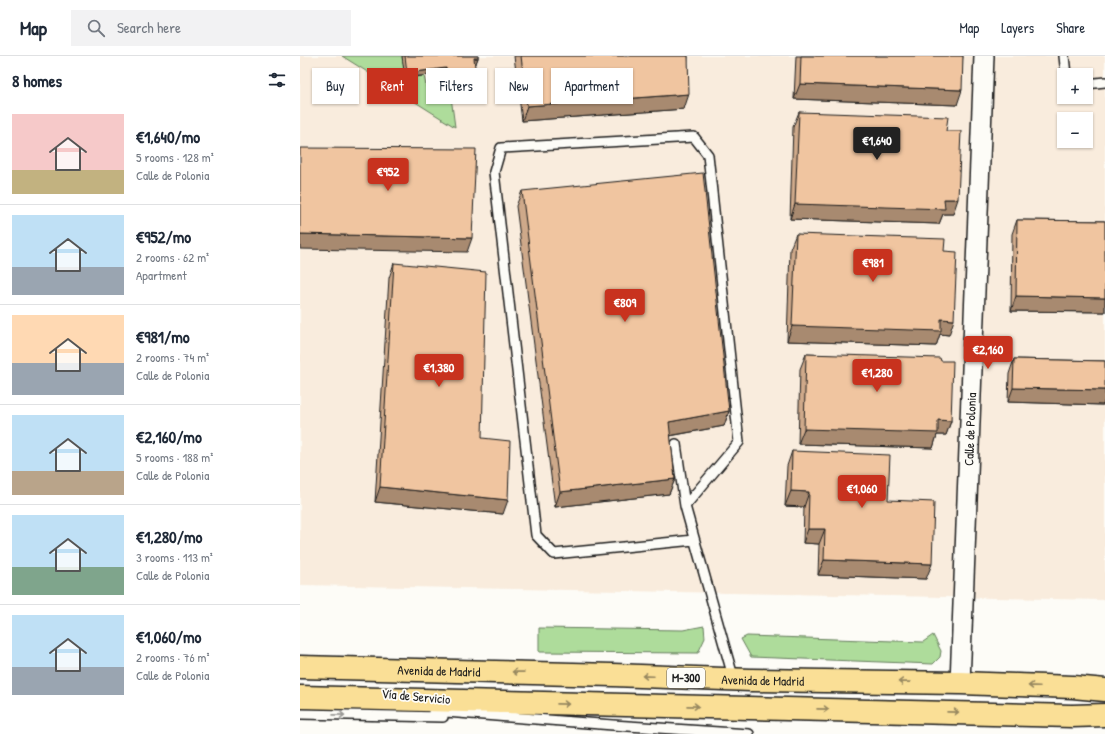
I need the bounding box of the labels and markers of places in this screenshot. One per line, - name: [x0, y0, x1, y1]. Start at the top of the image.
- pin: €1,640: [844, 127, 910, 161]
- pin: €952: [364, 158, 412, 192]
- pin: €981: [849, 249, 897, 283]
- pin: €809: [601, 289, 649, 323]
- pin: €2,160: [955, 336, 1021, 370]
- pin: €1,380: [406, 354, 472, 388]
- pin: €1,280: [844, 359, 910, 393]
- pin: €1,060: [829, 475, 895, 509]

